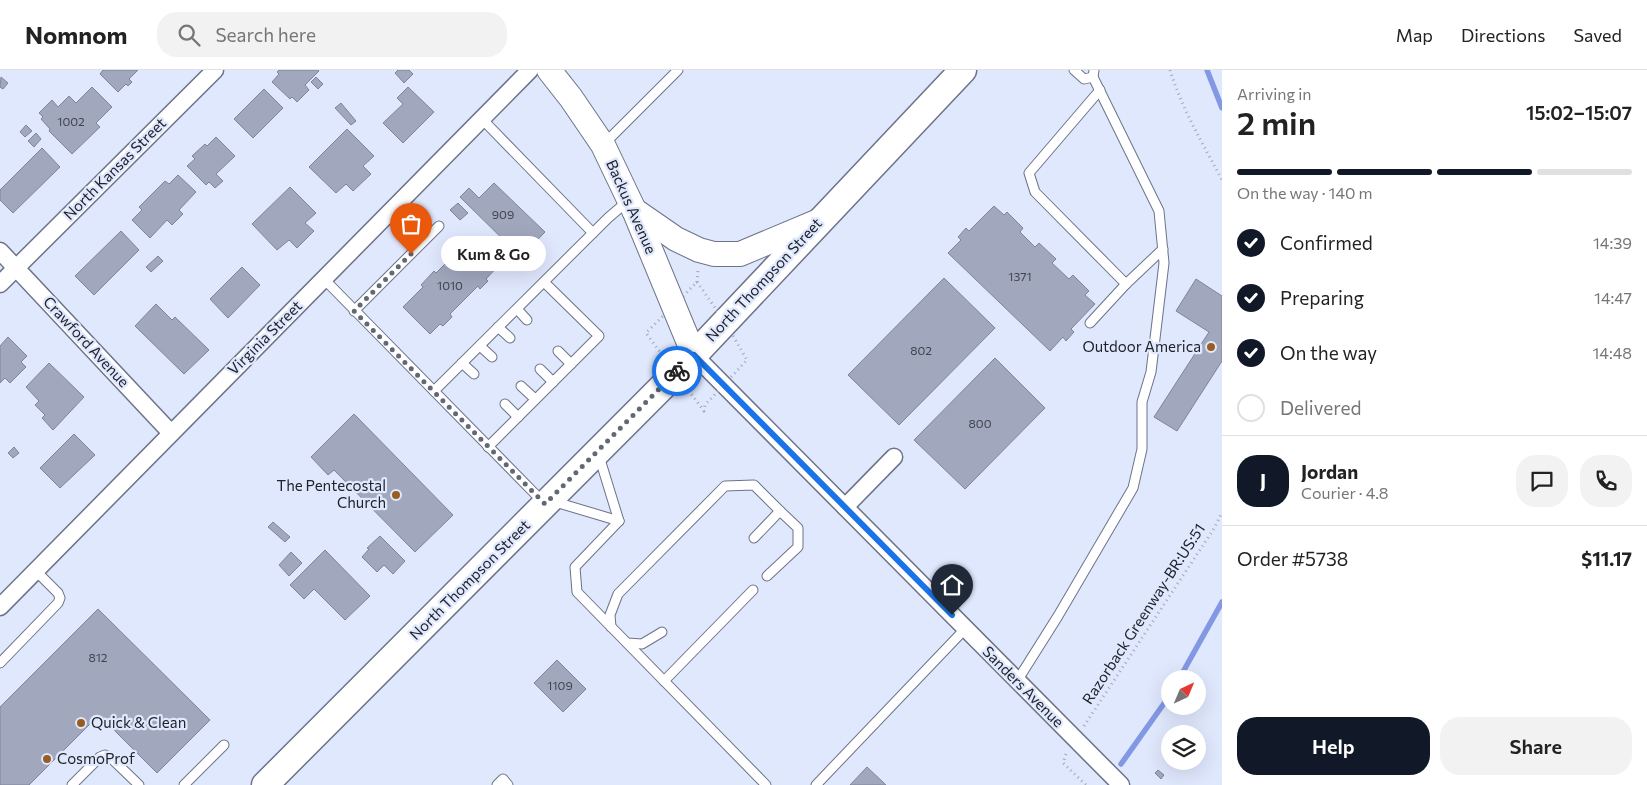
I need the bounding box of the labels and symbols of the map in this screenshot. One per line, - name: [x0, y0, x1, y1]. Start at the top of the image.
- street label: North Kansas Street: [59, 113, 169, 223]
- house number: 1002: [57, 114, 85, 128]
- street label: Backus Avenue: [603, 157, 661, 257]
- pin: [390, 203, 432, 254]
- house number: 909: [492, 207, 514, 221]
- street label: North Thompson Street: [701, 214, 825, 345]
- callout: Kum & Go: [441, 236, 546, 272]
- house number: 1371: [1008, 269, 1032, 283]
- house number: 1010: [437, 278, 463, 292]
- street label: Crawford Avenue: [40, 292, 133, 391]
- street label: Virginia Street: [223, 296, 305, 378]
- place label: Outdoor America: [1082, 337, 1201, 355]
- marker: Outdoor America: [1205, 341, 1217, 353]
- house number: 802: [910, 343, 932, 357]
- courier: [652, 346, 702, 396]
- house number: 800: [969, 416, 992, 430]
- place label: The Pentecostal Church: [277, 476, 386, 511]
- marker: The Pentecostal Church: [390, 489, 402, 501]
- street label: North Thompson Street: [405, 515, 533, 643]
- street label: Razorback Greenway-BR:US:51: [1078, 520, 1208, 707]
- pin: [931, 564, 973, 615]
- street label: Sanders Avenue: [979, 642, 1068, 731]
- house number: 812: [88, 650, 108, 664]
- north arrow: [1161, 670, 1206, 715]
- house number: 1109: [547, 678, 573, 692]
- place label: Quick & Clean: [91, 713, 186, 731]
- marker: Quick & Clean: [75, 717, 87, 729]
- place label: CosmoProf: [57, 749, 135, 767]
- marker: CosmoProf: [41, 753, 53, 765]

